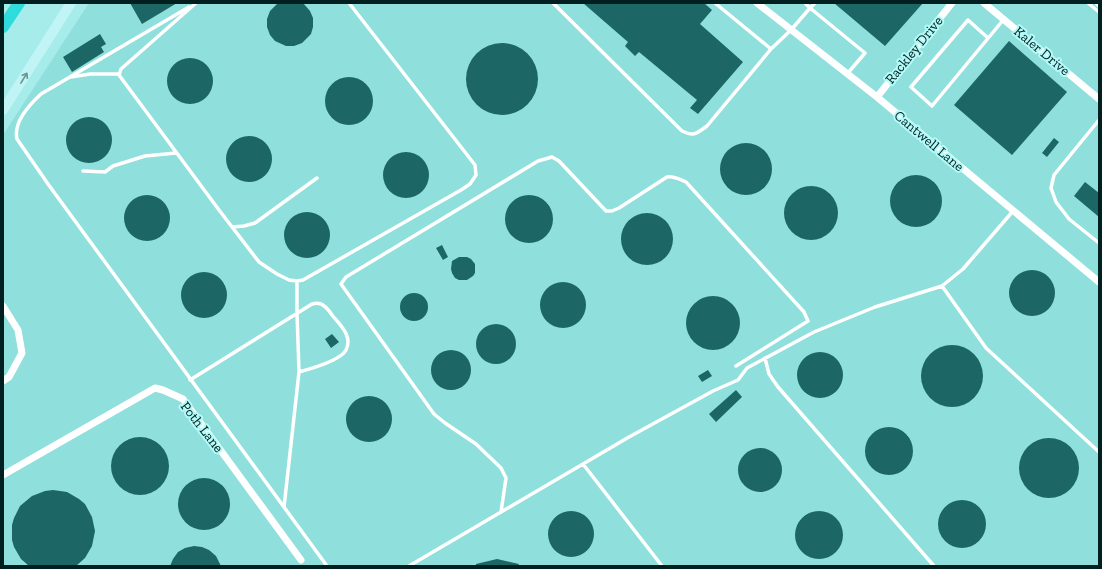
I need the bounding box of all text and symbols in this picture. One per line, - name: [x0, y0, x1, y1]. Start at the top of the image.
- street label: Rackley Drive: [882, 12, 947, 87]
- street label: Kaler Drive: [1011, 23, 1074, 80]
- one-way arrow: [20, 72, 28, 83]
- street label: Cantwell Lane: [891, 107, 968, 175]
- street label: Poth Lane: [177, 398, 227, 456]

